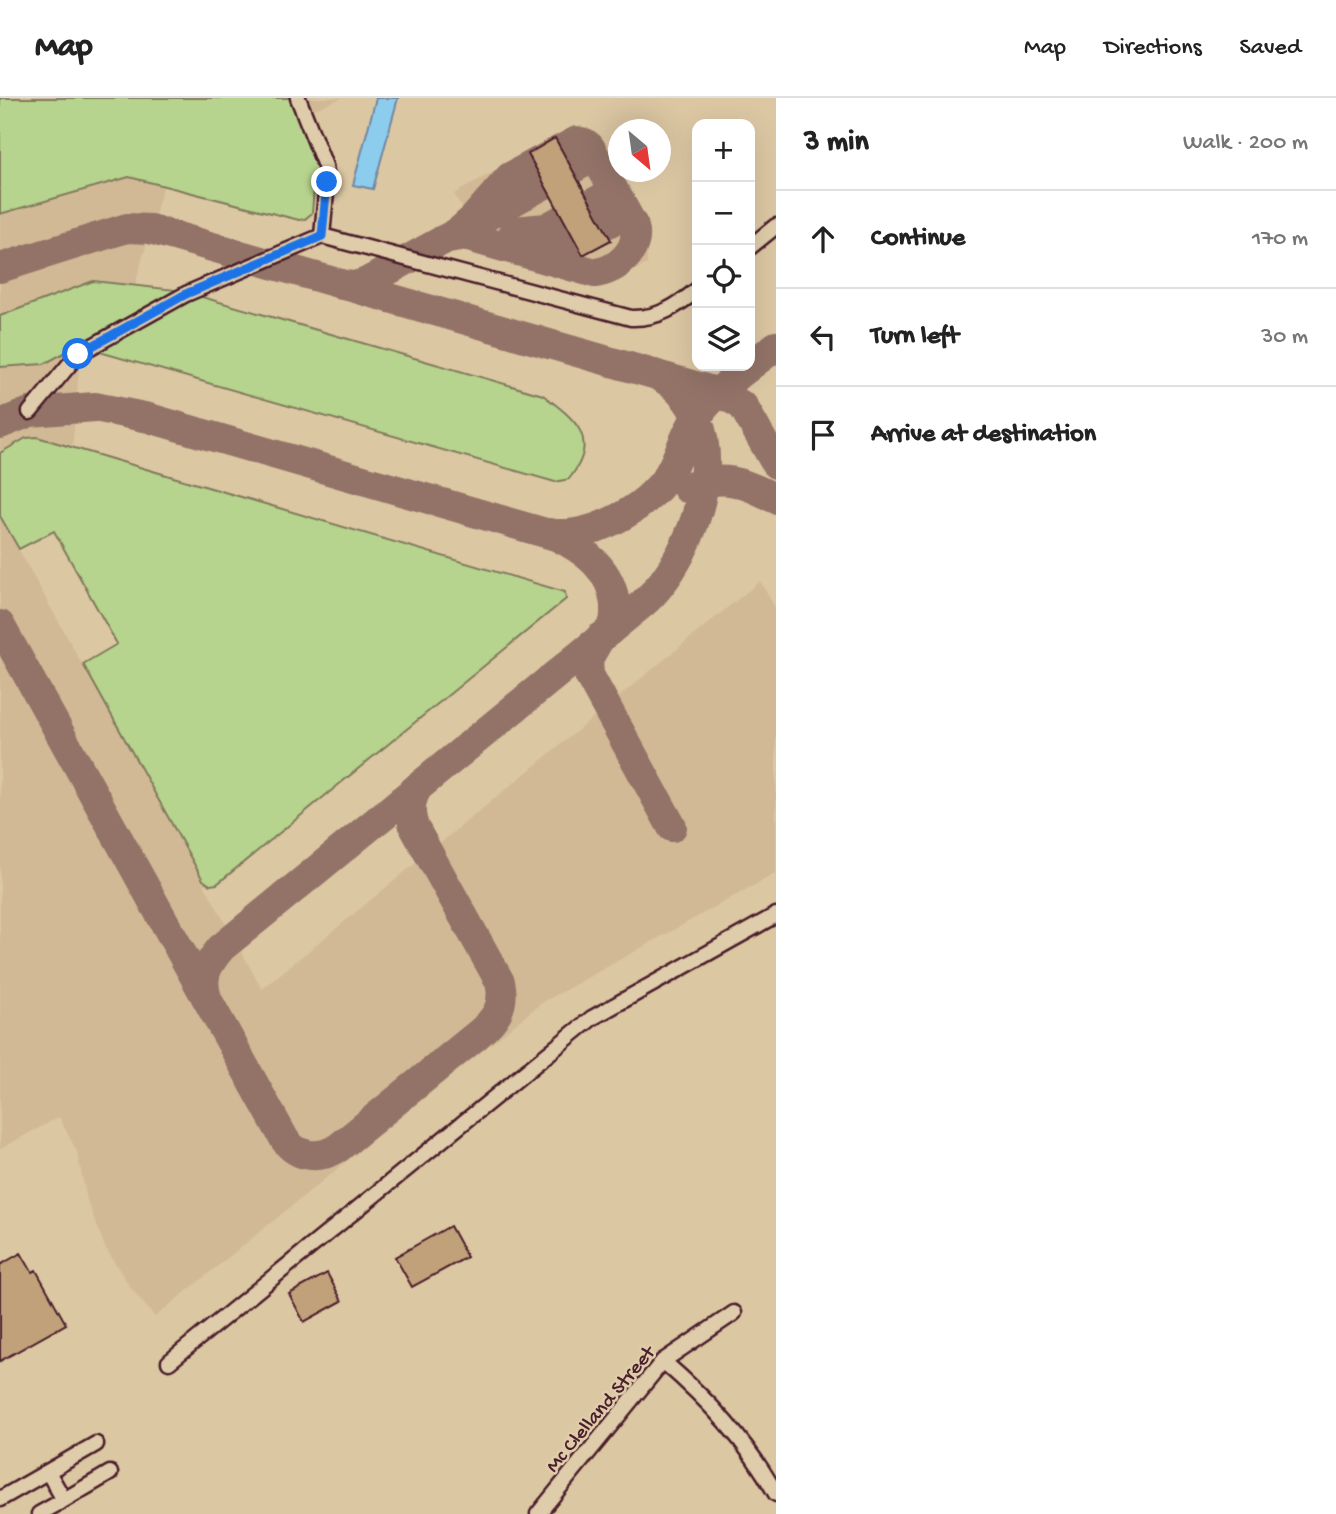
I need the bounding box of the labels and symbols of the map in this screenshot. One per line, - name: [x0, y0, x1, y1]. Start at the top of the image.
- north arrow: [608, 119, 671, 182]
- route end: [311, 166, 342, 197]
- route start: [62, 338, 93, 369]
- street label: Mc Clelland Street: [541, 1340, 663, 1479]

